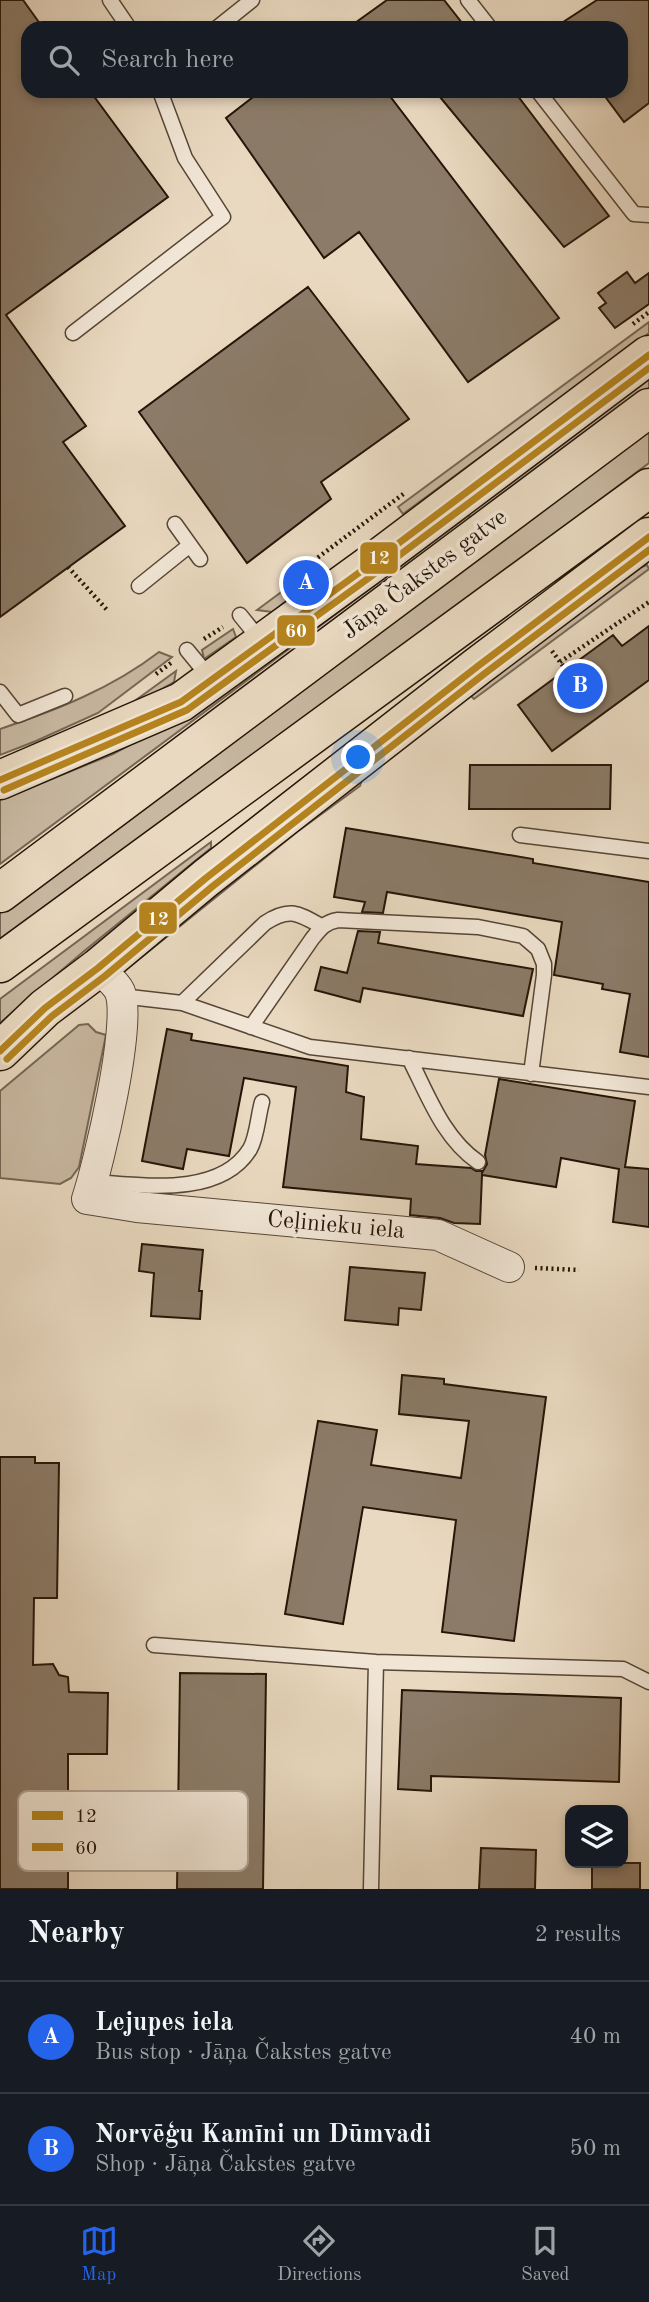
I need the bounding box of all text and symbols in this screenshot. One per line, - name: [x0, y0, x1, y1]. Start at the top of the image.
- search box: [21, 21, 628, 98]
- icon: search: [45, 41, 83, 79]
- text: Search here: [101, 47, 234, 73]
- street label: Jāņa Čakstes gatve: [335, 501, 512, 645]
- line badge: 12: [359, 541, 399, 575]
- text: 12: [368, 550, 390, 569]
- pin: A: [283, 557, 329, 609]
- line badge: 60: [276, 614, 316, 647]
- text: 60: [285, 623, 307, 642]
- pin: B: [557, 660, 603, 712]
- your location: [341, 740, 375, 774]
- line badge: 12: [138, 901, 178, 935]
- text: 12: [147, 911, 169, 930]
- street label: Ceļinieku iela: [266, 1208, 406, 1244]
- legend: [18, 1791, 248, 1871]
- map controls: [565, 1805, 628, 1868]
- button: layers: [565, 1805, 628, 1868]
- text: 12: [75, 1808, 97, 1827]
- text: 60: [75, 1840, 97, 1859]
- text: Nearby: [28, 1919, 125, 1949]
- text: 2 results: [535, 1923, 621, 1946]
- text: Lejupes iela: [95, 2010, 233, 2036]
- text: A: [42, 2025, 60, 2048]
- text: 40 m: [570, 2025, 621, 2048]
- text: Bus stop · Jāņa Čakstes gatve: [95, 2041, 392, 2064]
- text: Norvēģu Kamīni un Dūmvadi: [95, 2122, 431, 2148]
- text: B: [43, 2137, 59, 2160]
- text: 50 m: [570, 2137, 621, 2160]
- text: Shop · Jāņa Čakstes gatve: [95, 2153, 356, 2176]
- tab: Map: [80, 2222, 118, 2287]
- tab: Directions: [277, 2222, 362, 2287]
- tab: Saved: [521, 2222, 569, 2287]

